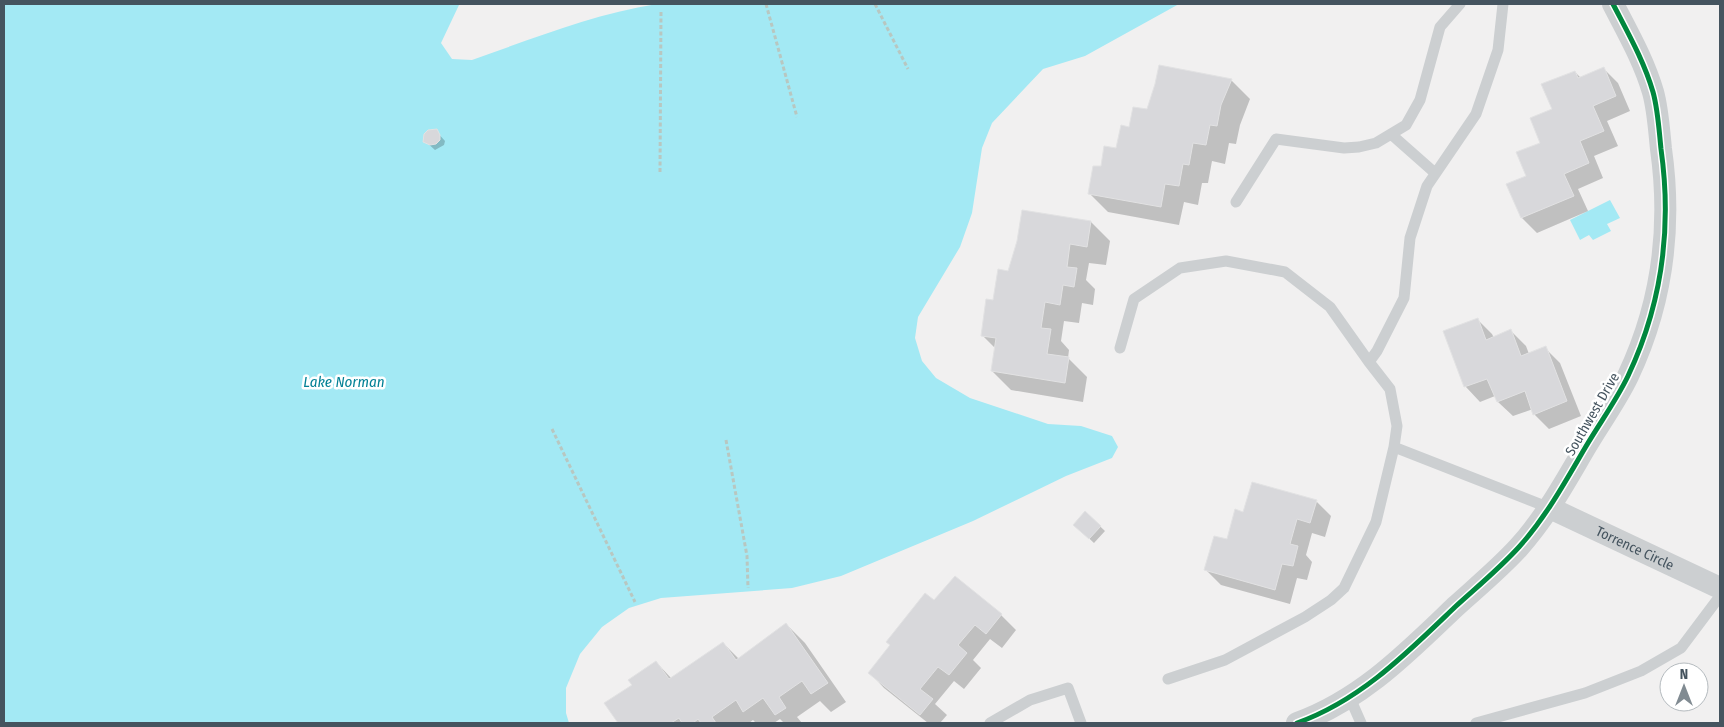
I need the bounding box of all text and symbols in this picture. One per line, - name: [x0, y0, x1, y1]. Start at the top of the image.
- street label: Southwest Drive: [1562, 370, 1623, 459]
- water label: Lake Norman: [303, 373, 385, 391]
- street label: Torrence Circle: [1593, 523, 1677, 574]
- north arrow: [1659, 662, 1709, 712]
- text: N: [1680, 666, 1688, 683]

